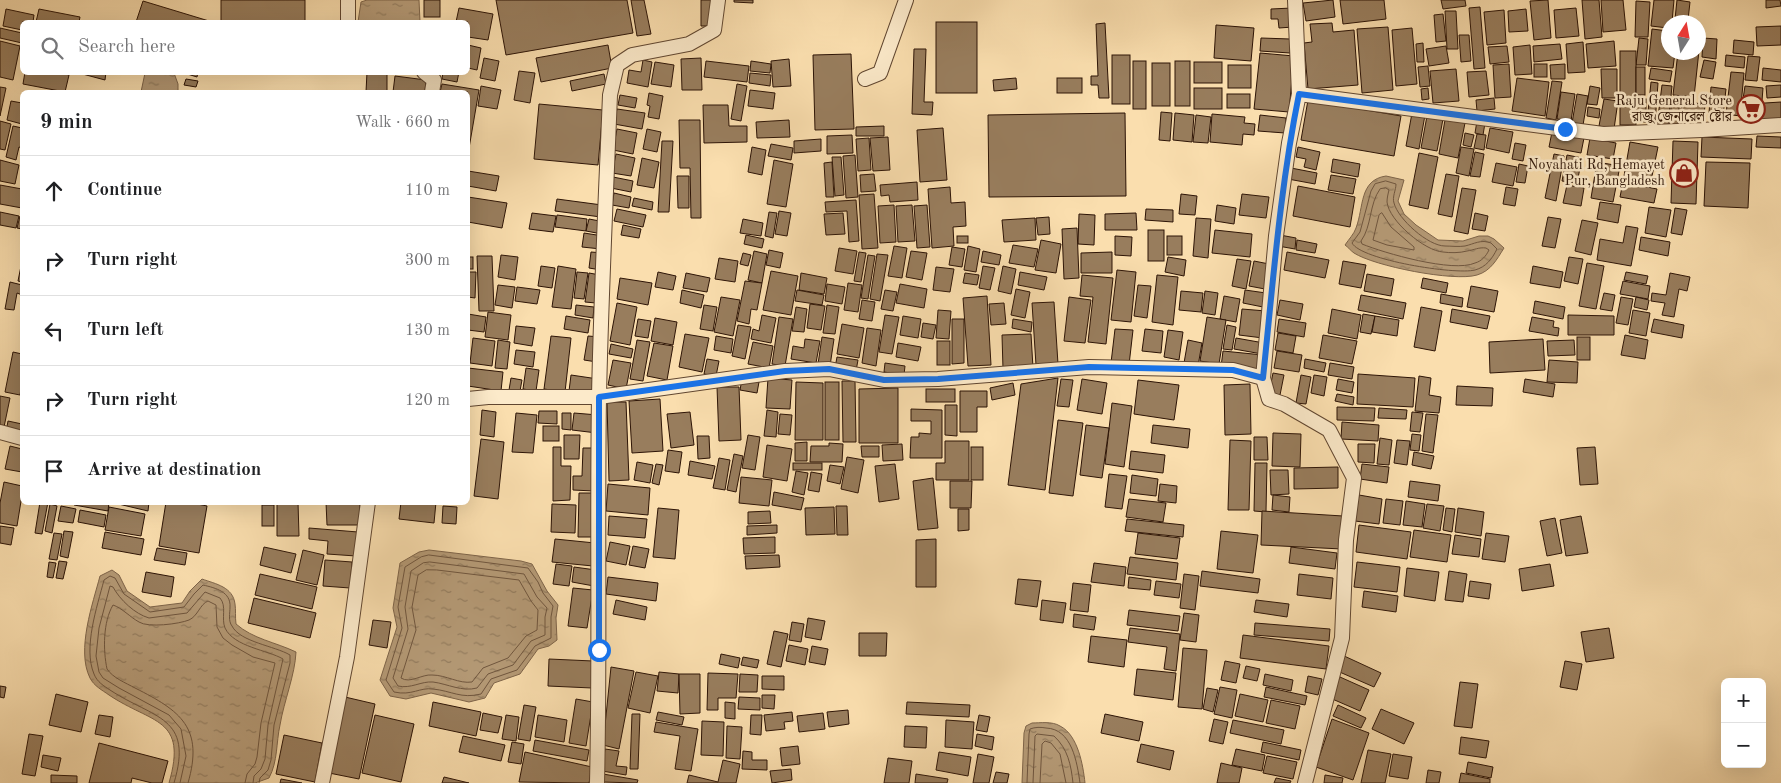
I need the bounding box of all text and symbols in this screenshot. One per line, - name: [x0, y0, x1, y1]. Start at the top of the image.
- north arrow: [1661, 15, 1706, 60]
- search box: [20, 20, 470, 75]
- icon: search: [38, 34, 66, 62]
- text: Search here: [78, 38, 175, 57]
- place label: Raju General Store রাজু জেনারেল ষ্টোর: [1616, 94, 1733, 124]
- supermarket icon: Raju General Store রাজু জেনারেল ষ্টোর: [1736, 94, 1766, 124]
- text: 9 min: [40, 112, 93, 133]
- text: Walk · 660 m: [355, 115, 450, 131]
- route end: [1554, 118, 1577, 141]
- place label: Noyahati Rd, Hemayet Pur, Bangladesh: [1528, 158, 1665, 188]
- shop icon: Noyahati Rd, Hemayet Pur, Bangladesh: [1669, 158, 1699, 188]
- icon: ahead: [40, 177, 68, 205]
- text: Continue: [87, 181, 162, 200]
- text: 110 m: [405, 183, 450, 199]
- icon: right: [40, 247, 68, 275]
- text: Turn right: [87, 251, 177, 270]
- text: 300 m: [405, 253, 450, 269]
- icon: left: [40, 317, 68, 345]
- text: Turn left: [87, 321, 164, 340]
- text: 130 m: [405, 323, 450, 339]
- icon: right: [40, 387, 68, 415]
- text: Turn right: [87, 391, 177, 410]
- text: 120 m: [405, 393, 450, 409]
- icon: arrive: [40, 457, 68, 485]
- text: Arrive at destination: [87, 461, 261, 480]
- route start: [588, 639, 611, 662]
- map controls: [1721, 678, 1766, 768]
- button: +: [1721, 678, 1766, 723]
- button: −: [1721, 723, 1766, 768]

